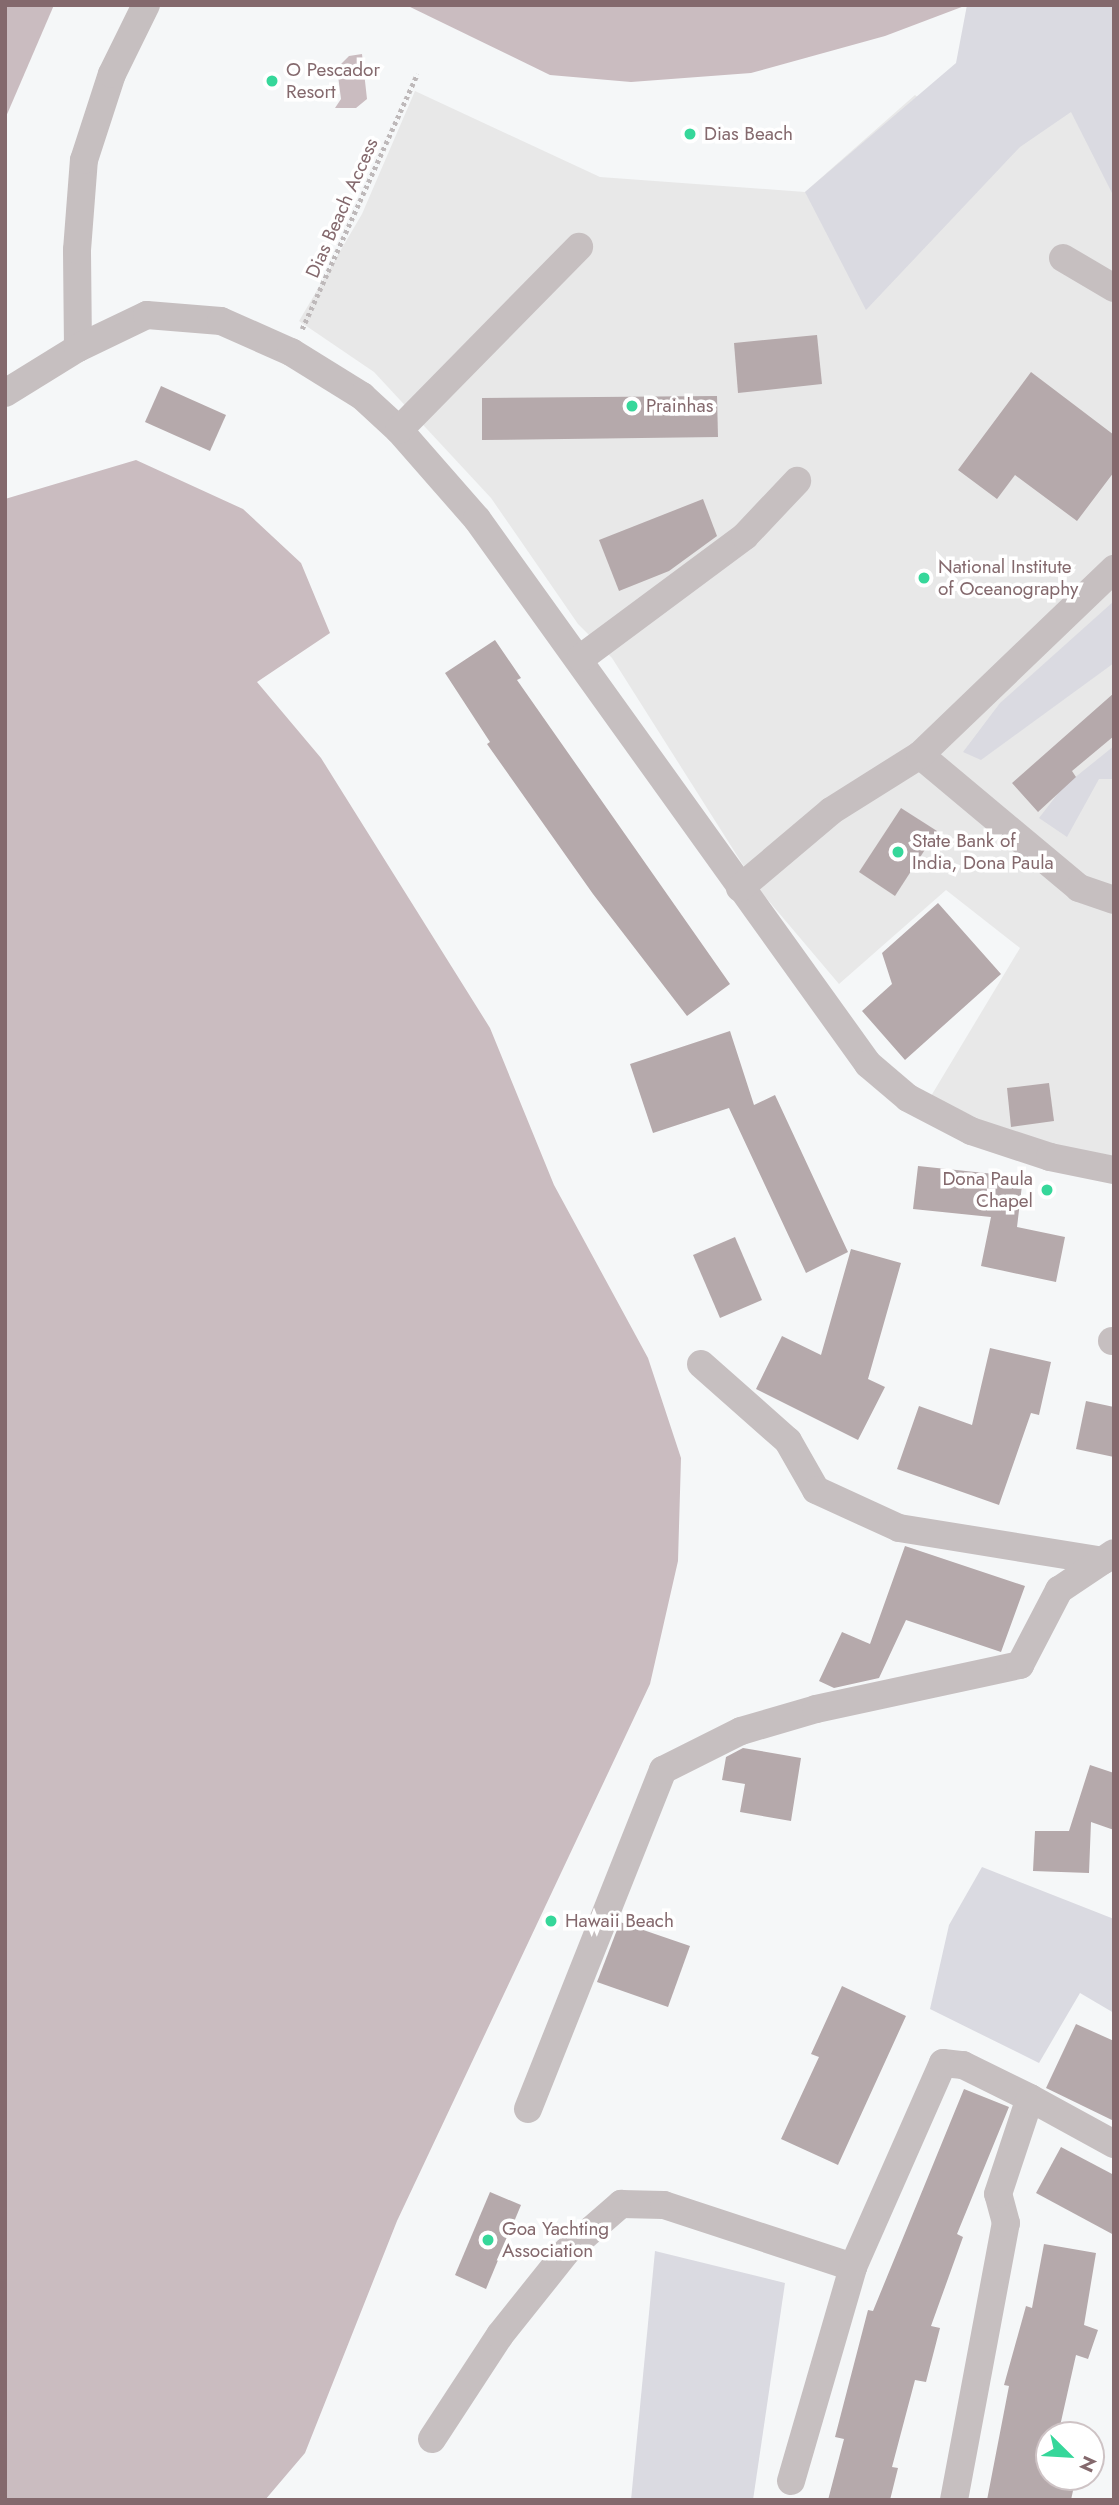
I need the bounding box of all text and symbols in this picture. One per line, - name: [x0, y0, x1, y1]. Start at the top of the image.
- place label: O Pescador Resort: [286, 59, 380, 103]
- marker: O Pescador Resort: [264, 73, 280, 89]
- place label: Dias Beach: [704, 123, 793, 145]
- marker: Dias Beach: [682, 126, 698, 142]
- street label: Dias Beach Access: [301, 135, 383, 281]
- place label: Prainhas: [646, 395, 713, 417]
- marker: Prainhas: [624, 398, 640, 414]
- place label: National Institute of Oceanography: [938, 556, 1078, 600]
- marker: National Institute of Oceanography: [916, 570, 932, 586]
- place label: State Bank of India, Dona Paula: [912, 830, 1054, 874]
- marker: State Bank of India, Dona Paula: [890, 844, 906, 860]
- place label: Dona Paula Chapel: [942, 1168, 1033, 1212]
- marker: Dona Paula Chapel: [1039, 1182, 1055, 1198]
- place label: Hawaii Beach: [565, 1910, 674, 1932]
- marker: Hawaii Beach: [543, 1913, 559, 1929]
- place label: Goa Yachting Association: [502, 2218, 609, 2262]
- marker: Goa Yachting Association: [480, 2232, 496, 2248]
- north arrow: [1035, 2421, 1105, 2491]
- text: N: [1072, 2452, 1103, 2476]

